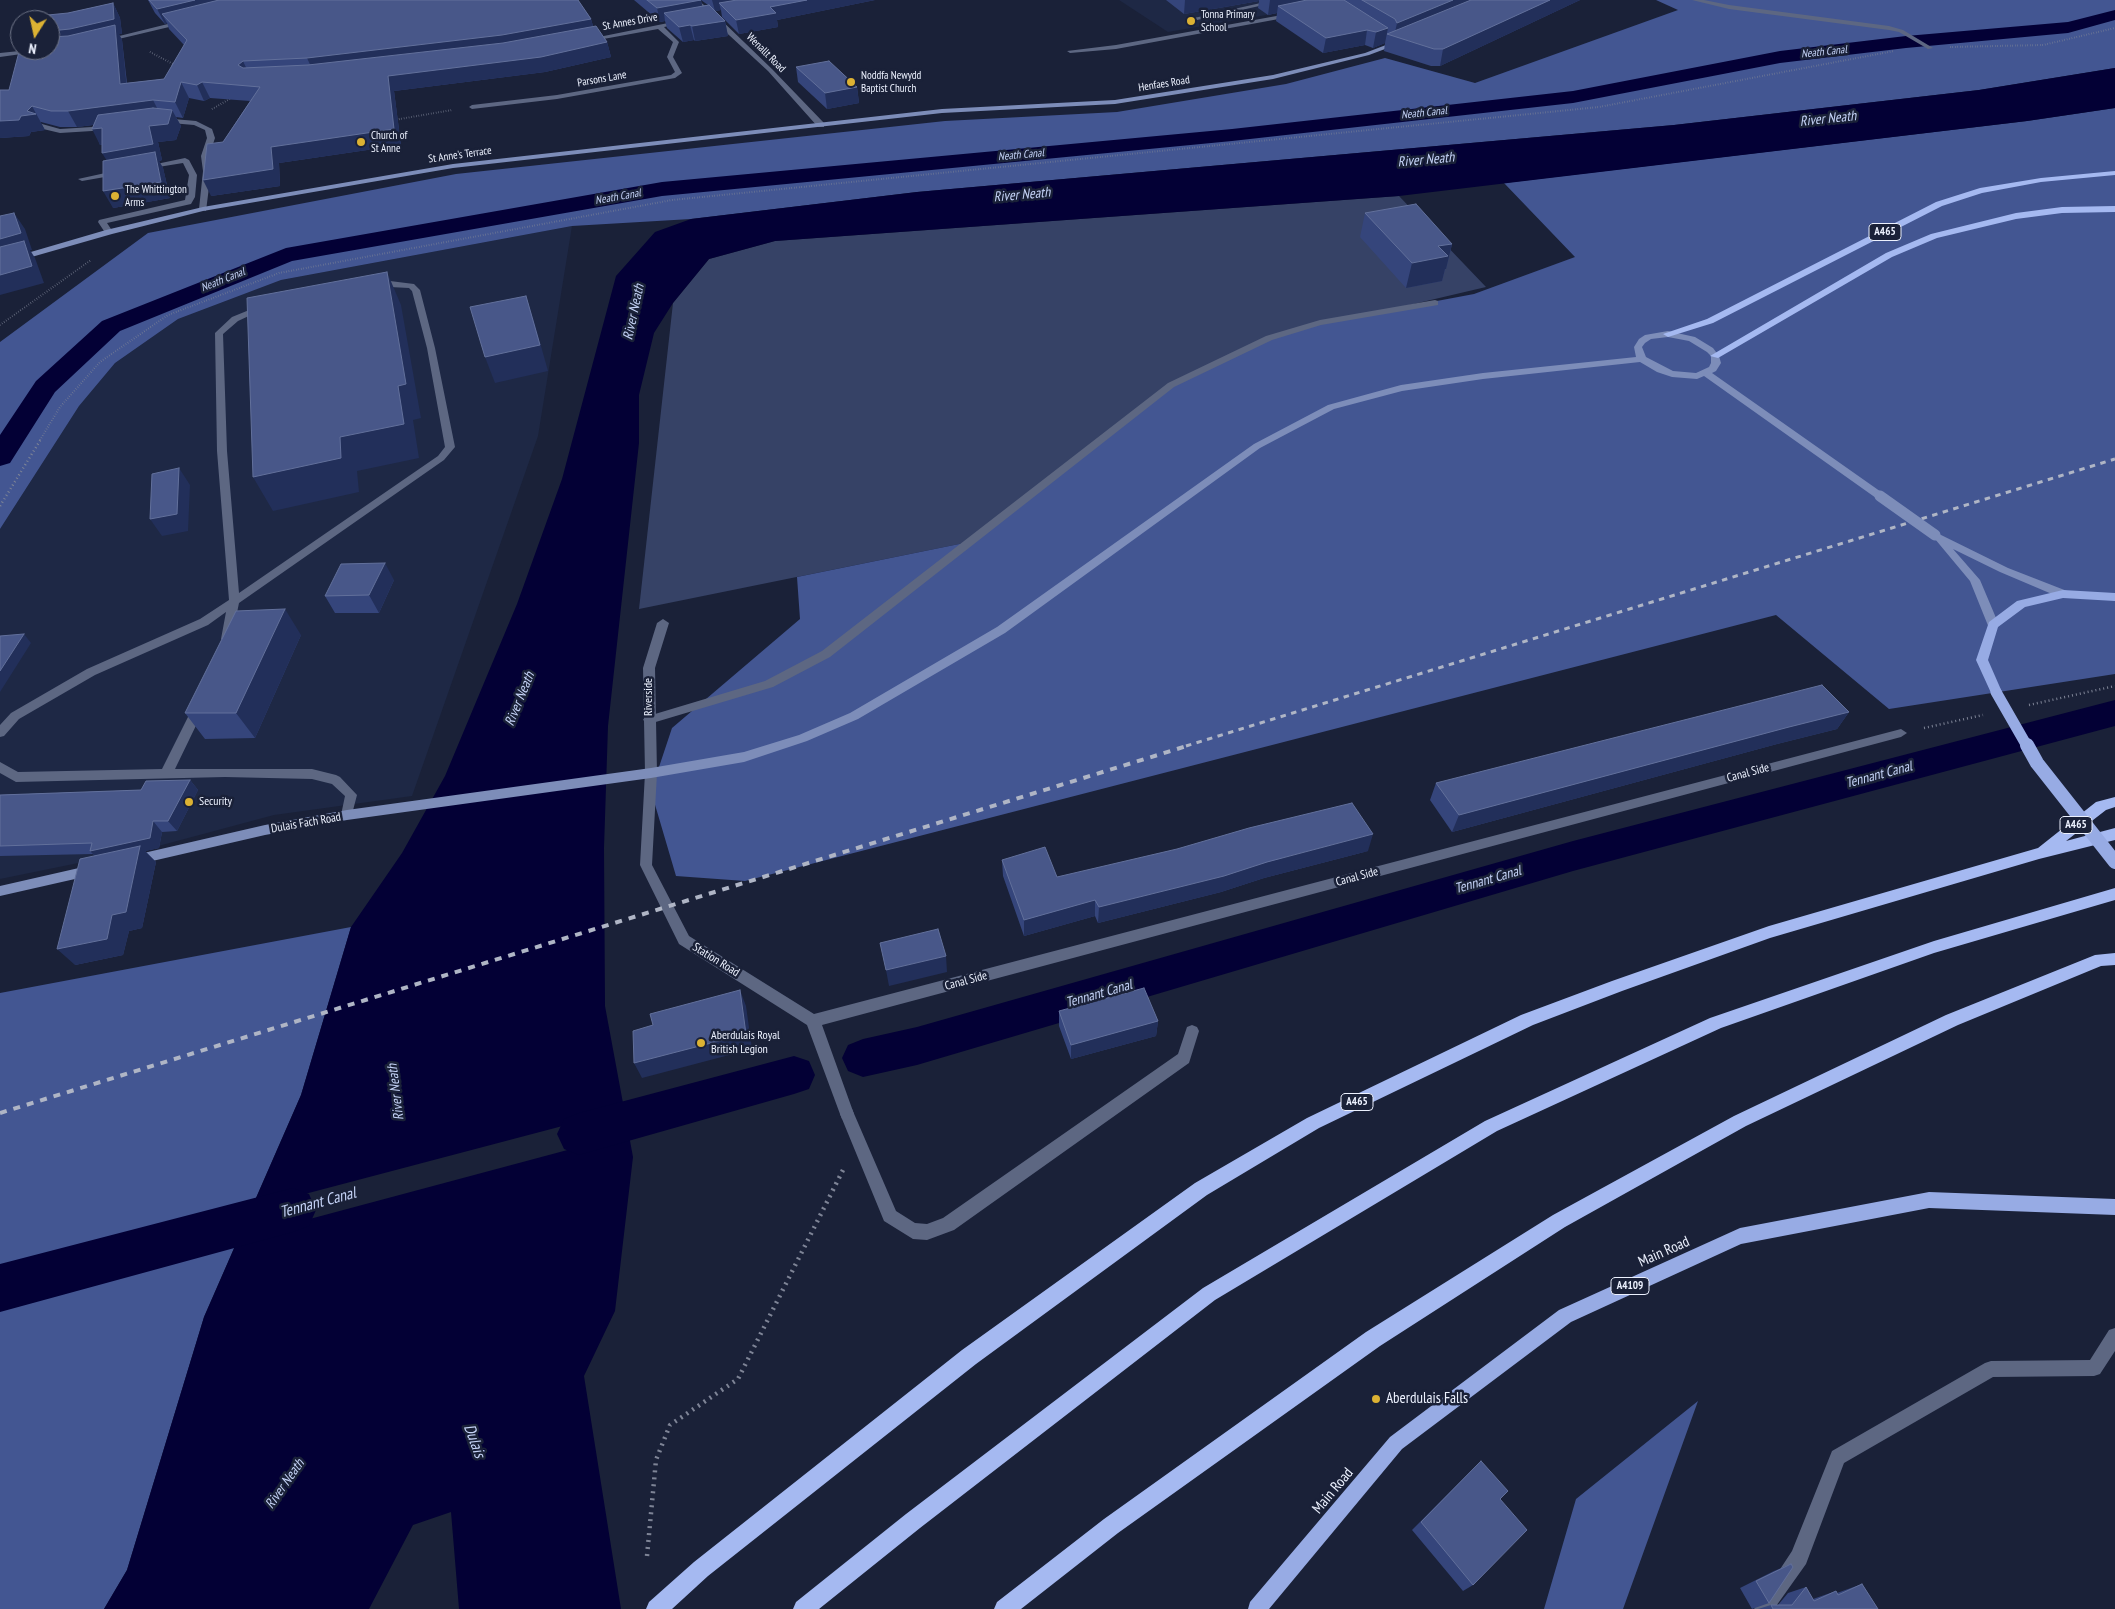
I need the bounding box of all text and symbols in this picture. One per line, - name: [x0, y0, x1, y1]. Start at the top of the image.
- place label: Tonna Primary School: [1201, 8, 1255, 34]
- north arrow: [10, 10, 60, 60]
- street label: St Annes Drive: [602, 11, 658, 33]
- marker: Tonna Primary School: [1185, 15, 1197, 27]
- street label: Wenallt Road: [744, 31, 788, 75]
- text: N: [27, 39, 38, 58]
- water label: Neath Canal: [1800, 43, 1848, 61]
- street label: Parsons Lane: [576, 68, 628, 90]
- place label: Noddfa Newydd Baptist Church: [861, 69, 921, 95]
- street label: Henfaes Road: [1137, 73, 1191, 95]
- marker: Noddfa Newydd Baptist Church: [845, 76, 857, 88]
- water label: Neath Canal: [1400, 104, 1448, 122]
- water label: River Neath: [1799, 108, 1857, 130]
- place label: Church of St Anne: [371, 129, 407, 155]
- marker: Church of St Anne: [355, 136, 367, 148]
- street label: St Anne's Terrace: [427, 144, 493, 166]
- water label: Neath Canal: [997, 146, 1045, 164]
- water label: River Neath: [1397, 149, 1455, 171]
- place label: The Whittington Arms: [125, 183, 187, 209]
- water label: River Neath: [993, 184, 1051, 206]
- water label: Neath Canal: [594, 186, 642, 208]
- marker: The Whittington Arms: [109, 190, 121, 202]
- road number: A465: [1869, 223, 1901, 240]
- water label: Neath Canal: [199, 265, 247, 295]
- water label: River Neath: [620, 283, 648, 341]
- water label: River Neath: [502, 670, 538, 728]
- street label: Riverside: [642, 678, 656, 716]
- water label: Tennant Canal: [1844, 758, 1914, 792]
- street label: Canal Side: [1725, 760, 1771, 786]
- place label: Security: [199, 795, 232, 809]
- marker: Security: [183, 796, 195, 808]
- street label: Dulais Fach Road: [270, 810, 342, 836]
- road number: A465: [2060, 816, 2092, 834]
- water label: Tennant Canal: [1453, 863, 1523, 897]
- street label: Canal Side: [1334, 864, 1380, 890]
- street label: Station Road: [690, 940, 742, 980]
- street label: Canal Side: [943, 968, 989, 994]
- water label: Tennant Canal: [1064, 977, 1134, 1011]
- place label: Aberdulais Royal British Legion: [711, 1029, 780, 1057]
- marker: Aberdulais Royal British Legion: [695, 1037, 707, 1049]
- water label: River Neath: [384, 1063, 408, 1121]
- road number: A465: [1341, 1094, 1373, 1110]
- water label: Tennant Canal: [278, 1184, 358, 1222]
- street label: Main Road: [1636, 1233, 1692, 1271]
- road number: A4109: [1611, 1278, 1649, 1294]
- place label: Aberdulais Falls: [1386, 1390, 1468, 1408]
- marker: Aberdulais Falls: [1370, 1393, 1382, 1405]
- water label: Dulais: [459, 1422, 489, 1460]
- water label: River Neath: [262, 1456, 308, 1512]
- street label: Main Road: [1309, 1464, 1357, 1518]

